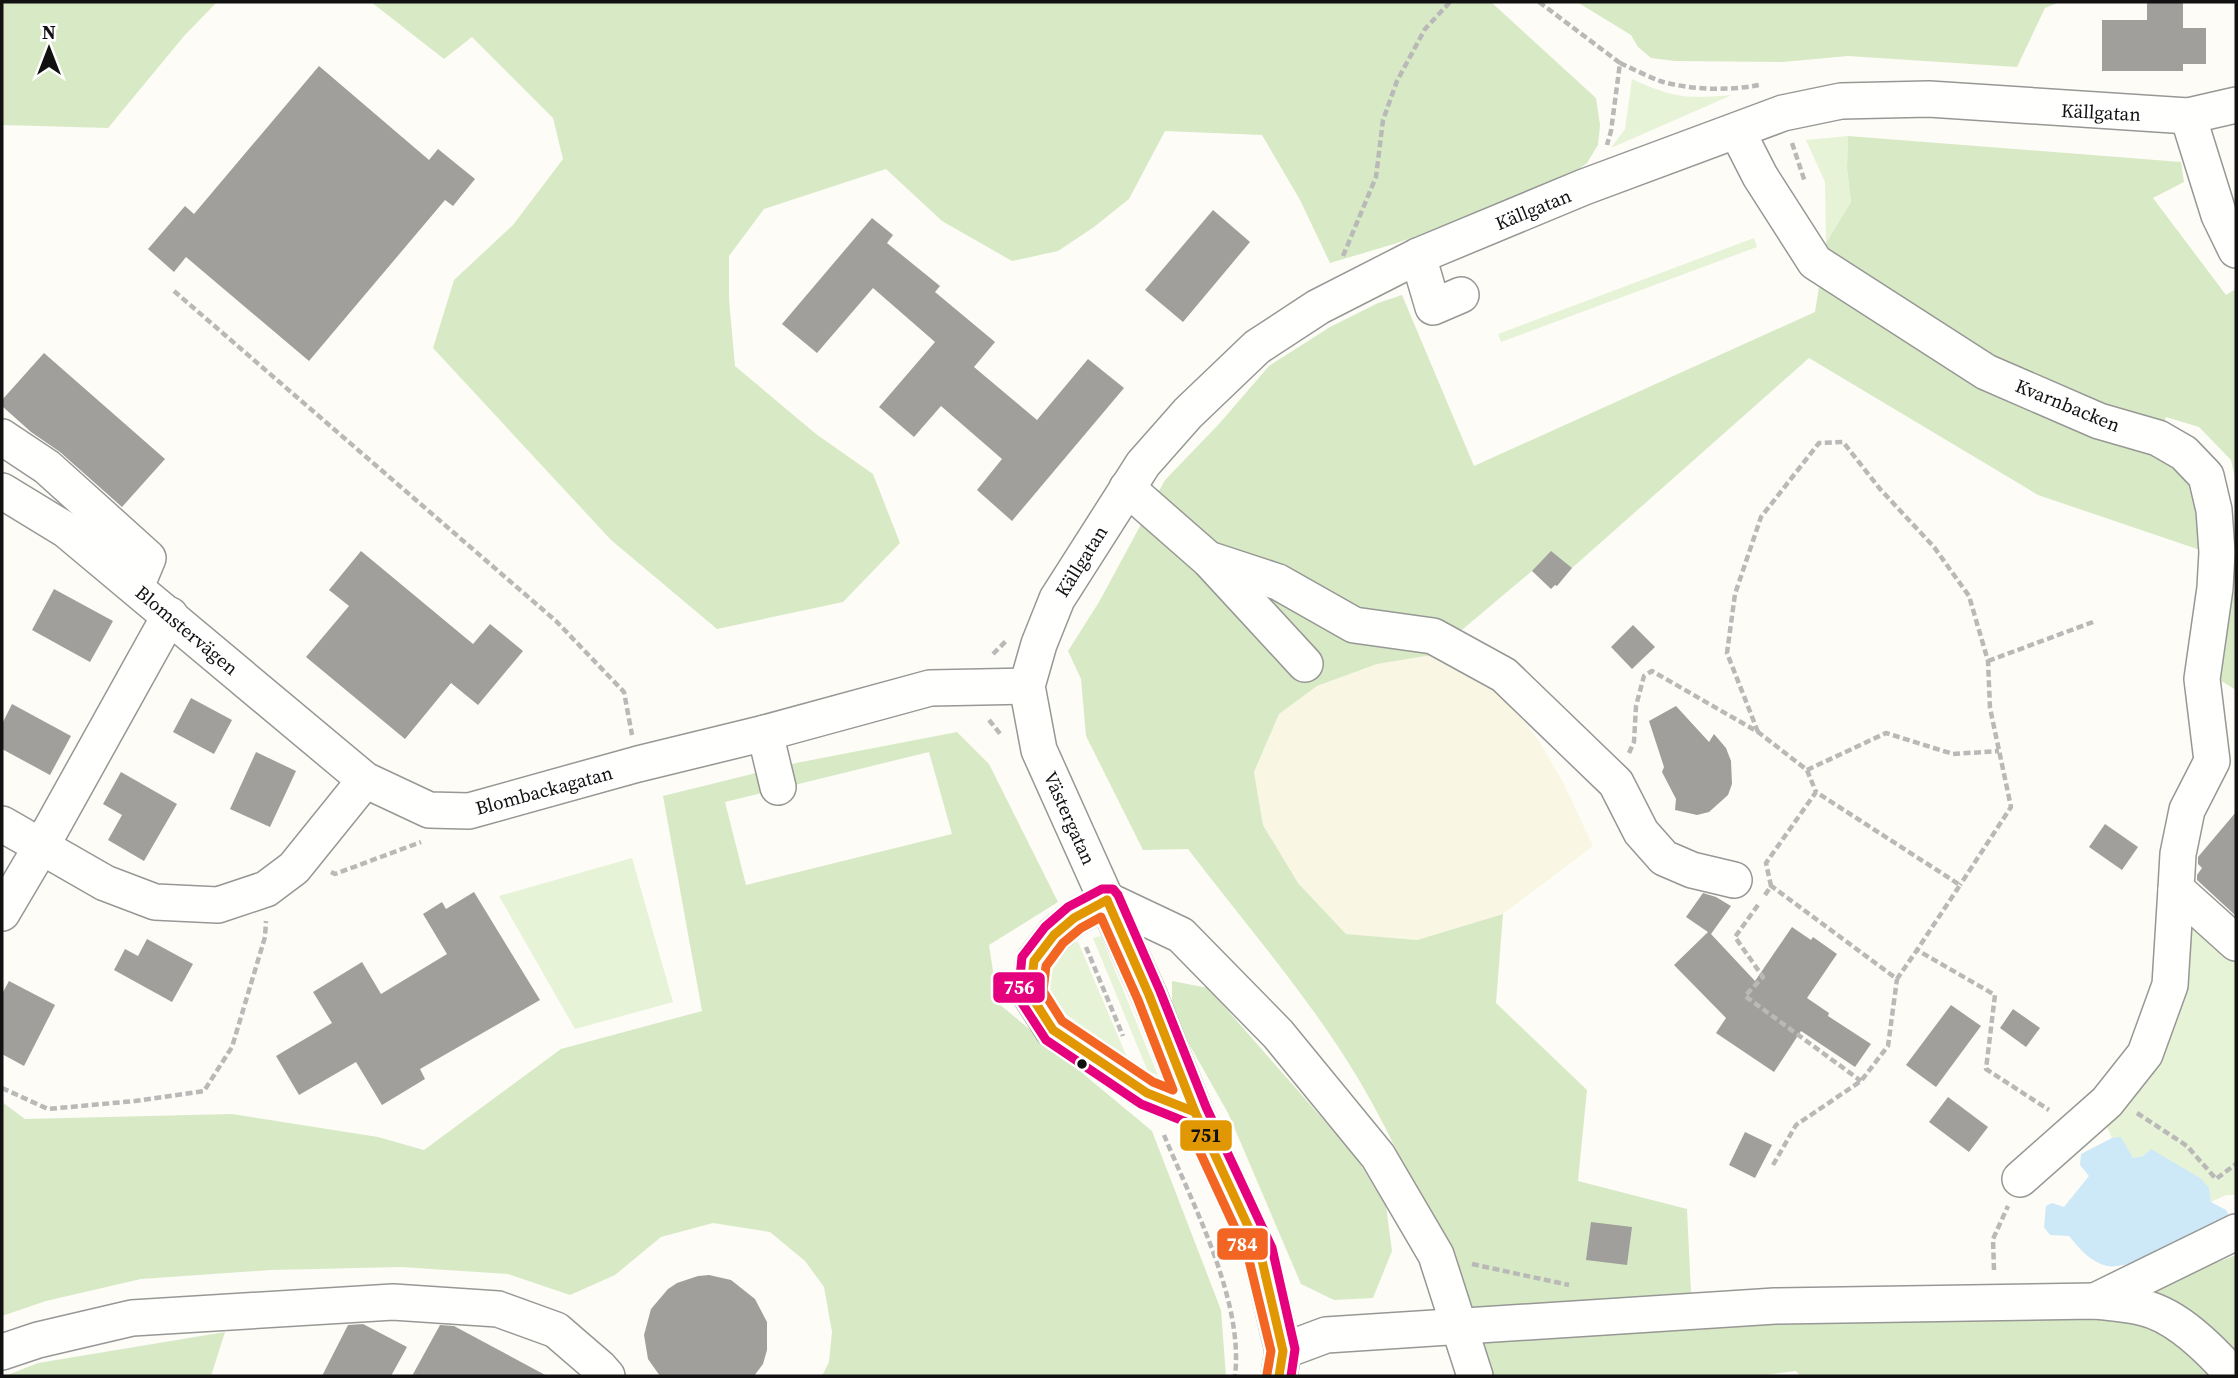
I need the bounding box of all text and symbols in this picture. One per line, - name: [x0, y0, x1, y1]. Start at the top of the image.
- north arrow: [14, 14, 84, 84]
- text: N: [42, 19, 56, 45]
- street label: Källgatan: [2061, 97, 2141, 127]
- street label: Källgatan: [1491, 182, 1575, 236]
- street label: Kvarnbacken: [2012, 372, 2124, 438]
- street label: Källgatan: [1049, 520, 1113, 602]
- street label: Blomstervägen: [130, 579, 244, 681]
- street label: Blombackagatan: [473, 759, 615, 821]
- street label: Västergatan: [1038, 767, 1102, 869]
- line badge: 756: [992, 971, 1046, 1004]
- text: 756: [1004, 974, 1034, 1000]
- unlabelled marker: [1075, 1057, 1089, 1071]
- line badge: 751: [1179, 1119, 1233, 1152]
- text: 751: [1191, 1122, 1221, 1148]
- line badge: 784: [1216, 1227, 1269, 1261]
- text: 784: [1227, 1231, 1257, 1257]

